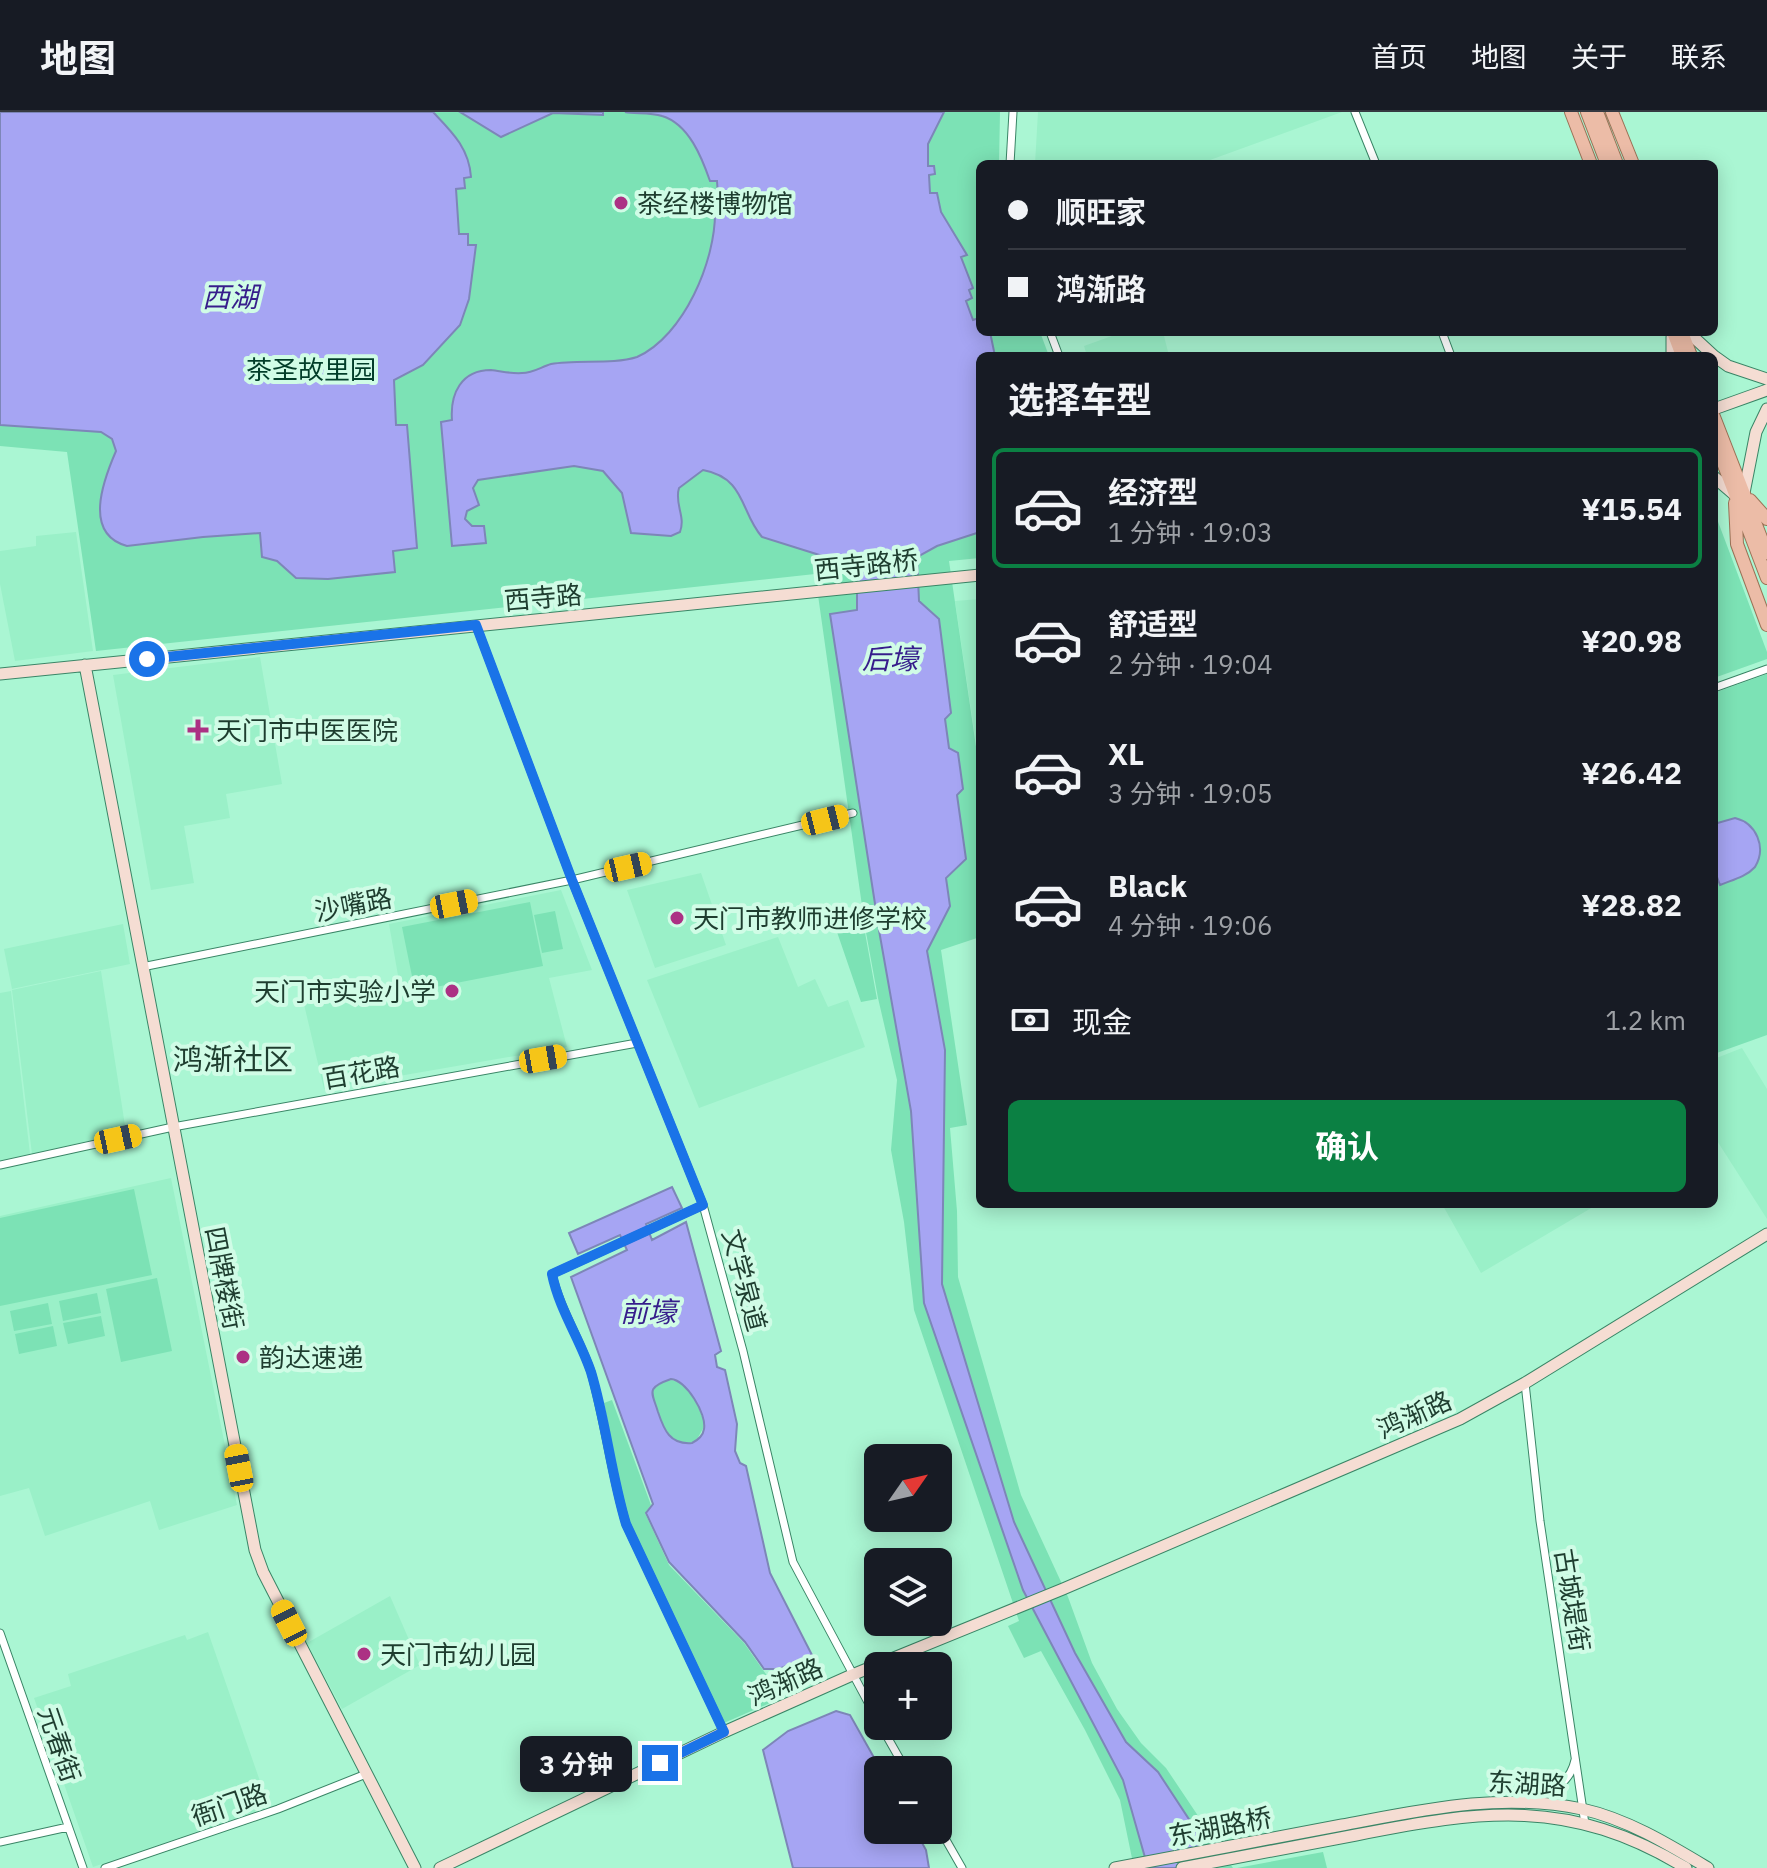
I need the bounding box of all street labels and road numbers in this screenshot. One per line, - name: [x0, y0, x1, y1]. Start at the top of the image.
- street label: 西寺路桥: [813, 542, 919, 586]
- street label: 西寺路: [503, 577, 583, 617]
- street label: 沙嘴路: [311, 880, 395, 928]
- street label: 百花路: [320, 1048, 402, 1096]
- street label: 四牌楼街: [198, 1224, 252, 1332]
- street label: 文学泉道: [715, 1225, 775, 1335]
- street label: 鸿渐路: [1371, 1383, 1457, 1445]
- street label: 古城堤街: [1548, 1546, 1598, 1654]
- street label: 鸿渐路: [742, 1650, 828, 1712]
- street label: 元春街: [31, 1702, 89, 1786]
- street label: 东湖路: [1487, 1764, 1567, 1802]
- street label: 衙门路: [187, 1775, 271, 1833]
- street label: 东湖路桥: [1166, 1799, 1274, 1853]

